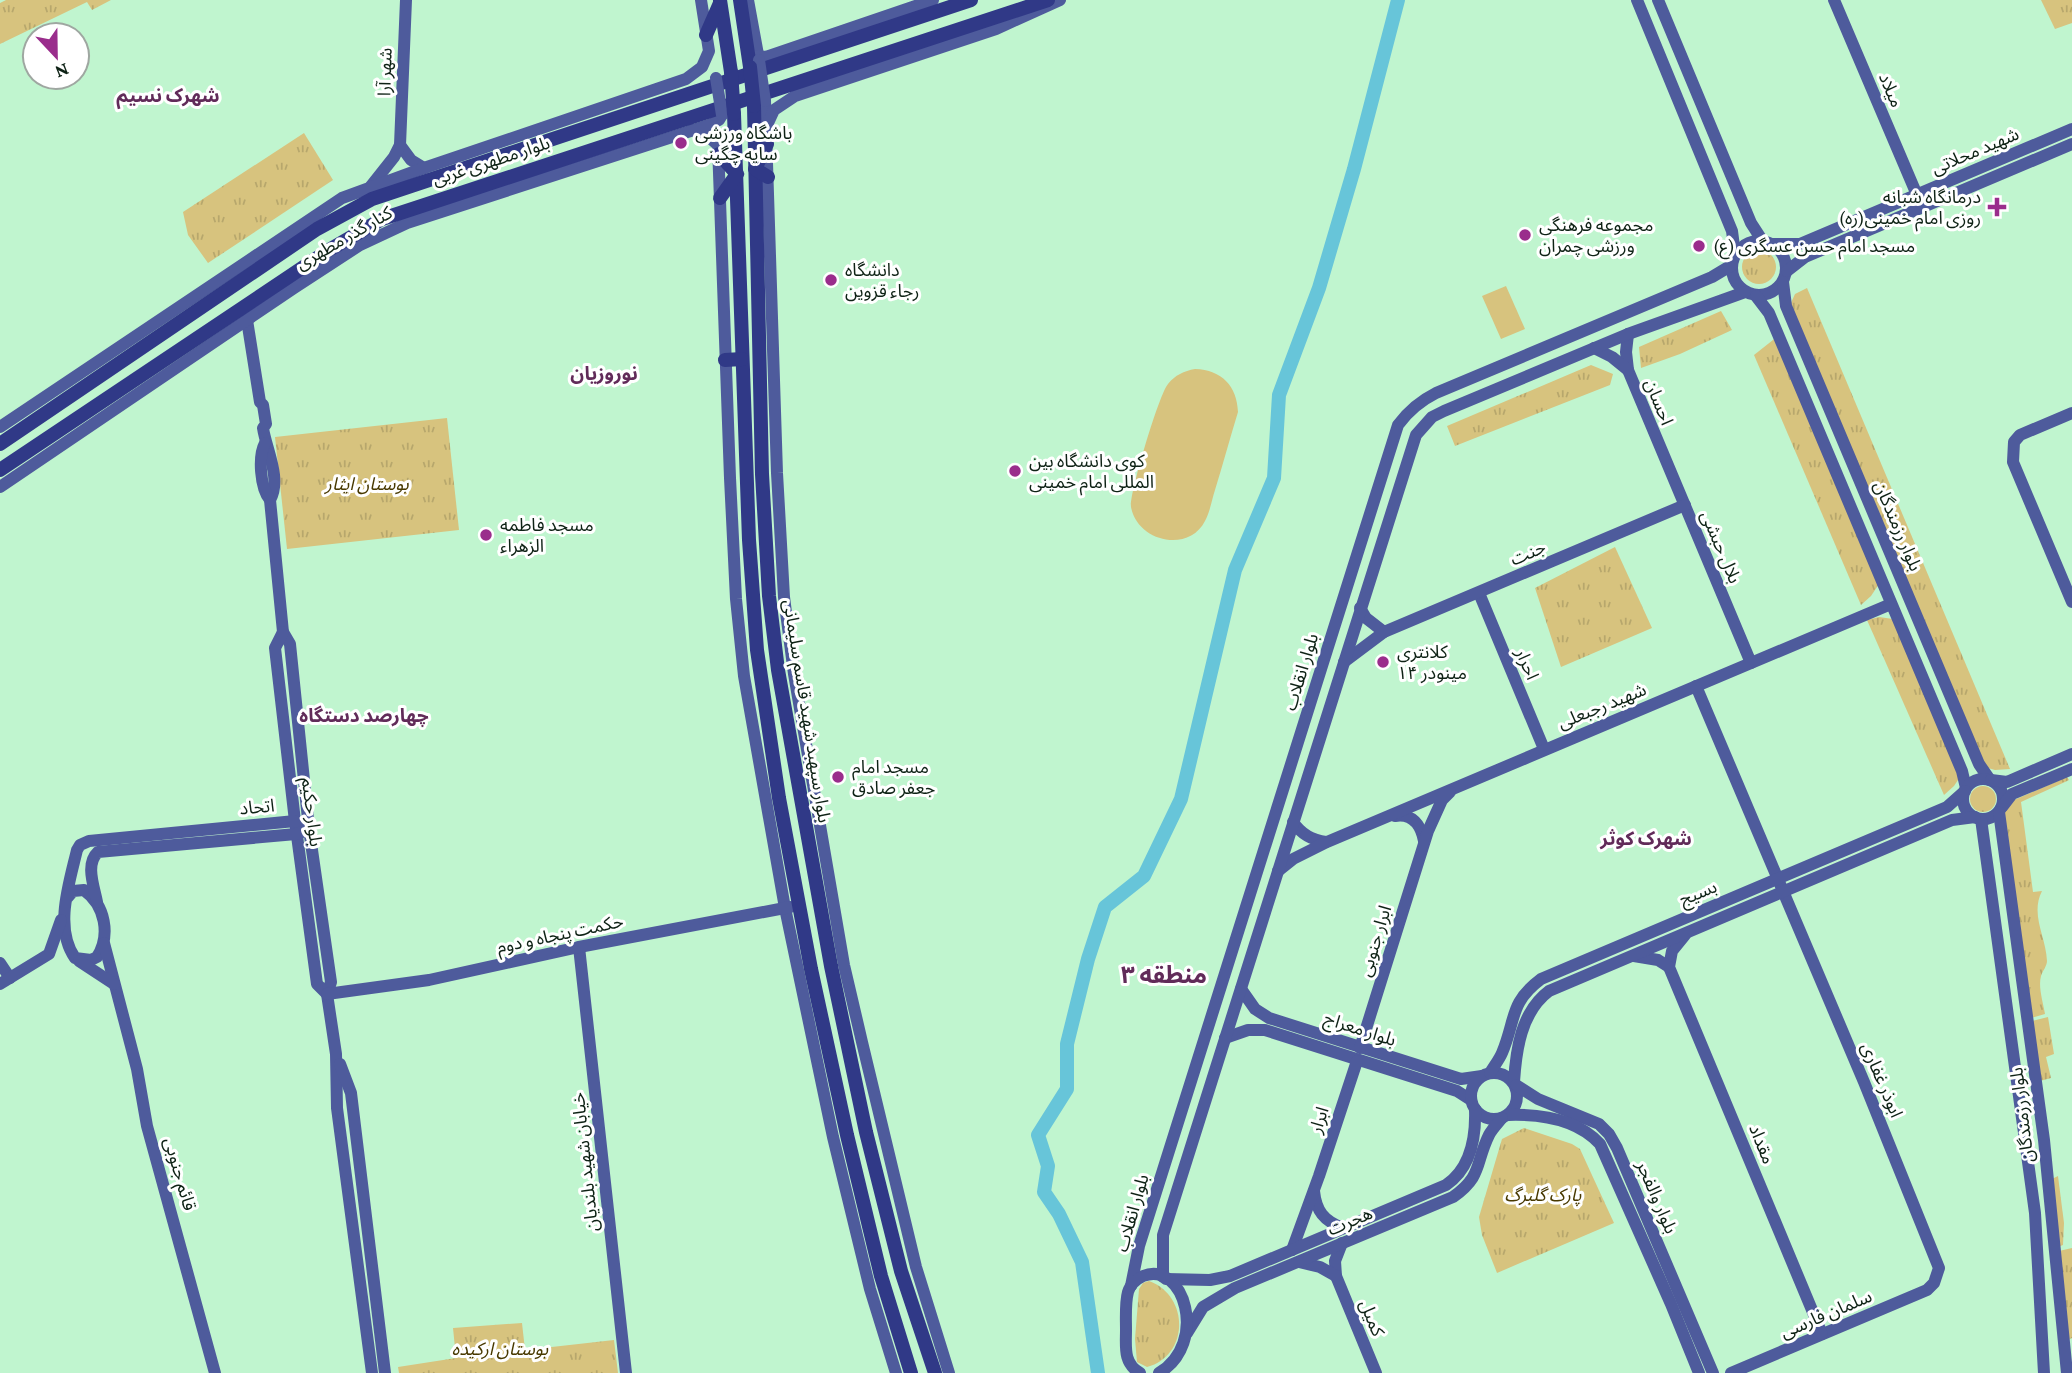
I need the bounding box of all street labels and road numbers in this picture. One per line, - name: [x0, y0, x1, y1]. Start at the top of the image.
- street label: شهر آرا: [374, 47, 397, 97]
- street label: میلاد: [1875, 70, 1907, 110]
- street label: شهید محلاتی: [1928, 124, 2022, 179]
- street label: بلوار مطهری غربی: [430, 133, 553, 190]
- street label: کنار گذر مطهری: [292, 202, 397, 275]
- street label: احسان: [1640, 376, 1677, 428]
- street label: بلوار رزمندگان: [1869, 478, 1926, 574]
- street label: بلال حبشی: [1696, 508, 1745, 587]
- street label: جنت: [1507, 537, 1549, 569]
- street label: بلوار سپهبد شهید قاسم سلیمانی: [776, 598, 835, 825]
- street label: بلوار انقلاب: [1280, 631, 1323, 713]
- street label: احرار: [1510, 644, 1543, 683]
- street label: شهید رجبعلی: [1555, 679, 1650, 734]
- street label: بلوار حکیم: [295, 776, 326, 848]
- street label: اتحاد: [239, 796, 275, 818]
- street label: بسیج: [1676, 876, 1721, 912]
- street label: ابرار جنوبی: [1355, 903, 1396, 979]
- street label: حکمت پنجاه و دوم: [495, 911, 626, 961]
- street label: بلوار معراج: [1321, 1008, 1398, 1053]
- street label: ابوذر غفاری: [1856, 1039, 1907, 1121]
- street label: بلوار رزمندگان: [2006, 1066, 2039, 1164]
- street label: خیابان شهید بلندیان: [568, 1091, 603, 1233]
- street label: ابرار: [1305, 1104, 1334, 1137]
- street label: مقداد: [1745, 1121, 1779, 1167]
- street label: قائم جنوبی: [157, 1135, 200, 1214]
- street label: بلوار والفجر: [1631, 1156, 1681, 1237]
- street label: بلوار انقلاب: [1111, 1172, 1154, 1254]
- street label: هجرت: [1325, 1203, 1376, 1240]
- street label: سلمان فارسی: [1777, 1286, 1875, 1343]
- street label: کمیل: [1355, 1297, 1389, 1340]

